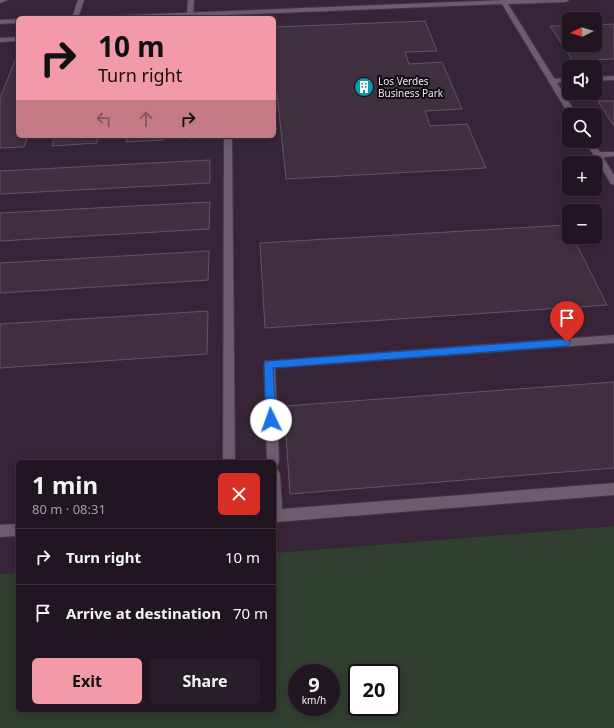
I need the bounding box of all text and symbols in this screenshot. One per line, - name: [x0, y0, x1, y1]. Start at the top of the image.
- north arrow: [562, 12, 602, 52]
- map controls: [562, 12, 602, 244]
- text: 10 m: [98, 27, 165, 65]
- icon: right: [32, 32, 84, 84]
- button: sound: [562, 60, 602, 100]
- text: Turn right: [98, 63, 182, 87]
- place label: Los Verdes Business Park: [378, 74, 444, 100]
- building icon: Los Verdes Business Park: [353, 76, 375, 98]
- icon: left: [93, 108, 115, 130]
- icon: ahead: [135, 108, 157, 130]
- icon: right: [177, 108, 199, 130]
- button: search: [562, 108, 602, 148]
- button: +: [562, 156, 602, 196]
- button: −: [562, 204, 602, 244]
- pin: [550, 301, 584, 342]
- icon: arrive: [556, 307, 578, 329]
- position arrow: [250, 399, 292, 441]
- text: 1 min: [32, 468, 98, 501]
- button: close: [218, 473, 260, 515]
- text: 80 m · 08:31: [32, 500, 106, 518]
- icon: right: [32, 546, 54, 568]
- text: Turn right: [66, 547, 141, 567]
- text: 10 m: [225, 547, 260, 567]
- icon: arrive: [32, 602, 54, 624]
- text: Arrive at destination: [66, 603, 221, 623]
- text: 70 m: [233, 603, 268, 623]
- button: Exit: [32, 658, 142, 704]
- button: Share: [150, 658, 260, 704]
- speed limit sign: 20: [348, 664, 400, 716]
- text: 9: [308, 671, 320, 698]
- text: km/h: [302, 693, 326, 707]

